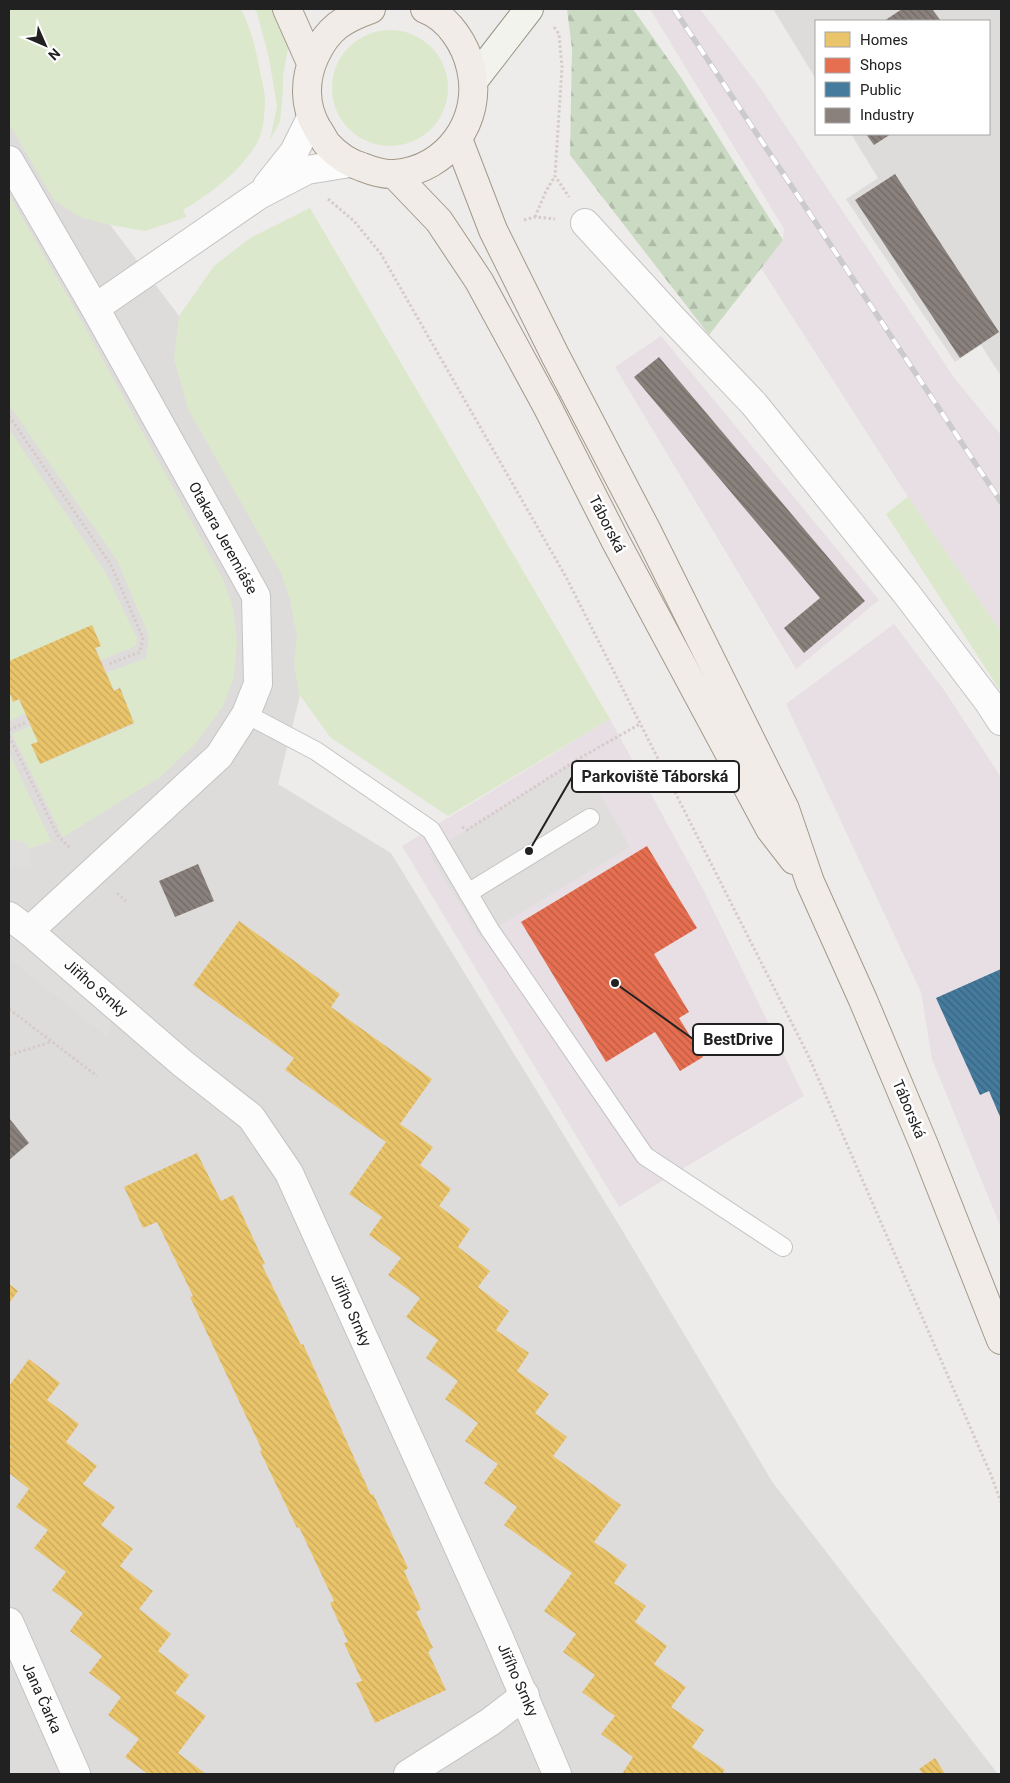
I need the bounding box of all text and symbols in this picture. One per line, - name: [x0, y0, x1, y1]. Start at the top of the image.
- north arrow: [20, 20, 70, 70]
- legend: [815, 20, 990, 135]
- text: Homes: [860, 31, 908, 49]
- text: N: [45, 45, 63, 63]
- text: Shops: [860, 56, 902, 74]
- text: Public: [860, 81, 901, 99]
- text: Industry: [860, 106, 914, 124]
- street label: Otakara Jeremiáše: [185, 479, 261, 597]
- street label: Táborská: [585, 492, 629, 556]
- callout: Parkoviště Táborská: [572, 761, 739, 792]
- text: Parkoviště Táborská: [582, 767, 729, 786]
- street label: Jiřího Srnky: [61, 956, 131, 1020]
- callout: BestDrive: [693, 1024, 783, 1055]
- text: BestDrive: [703, 1030, 773, 1049]
- street label: Táborská: [889, 1077, 929, 1141]
- street label: Jiřího Srnky: [327, 1271, 375, 1349]
- street label: Jiřího Srnky: [494, 1641, 542, 1719]
- street label: Jana Čarka: [18, 1660, 66, 1736]

